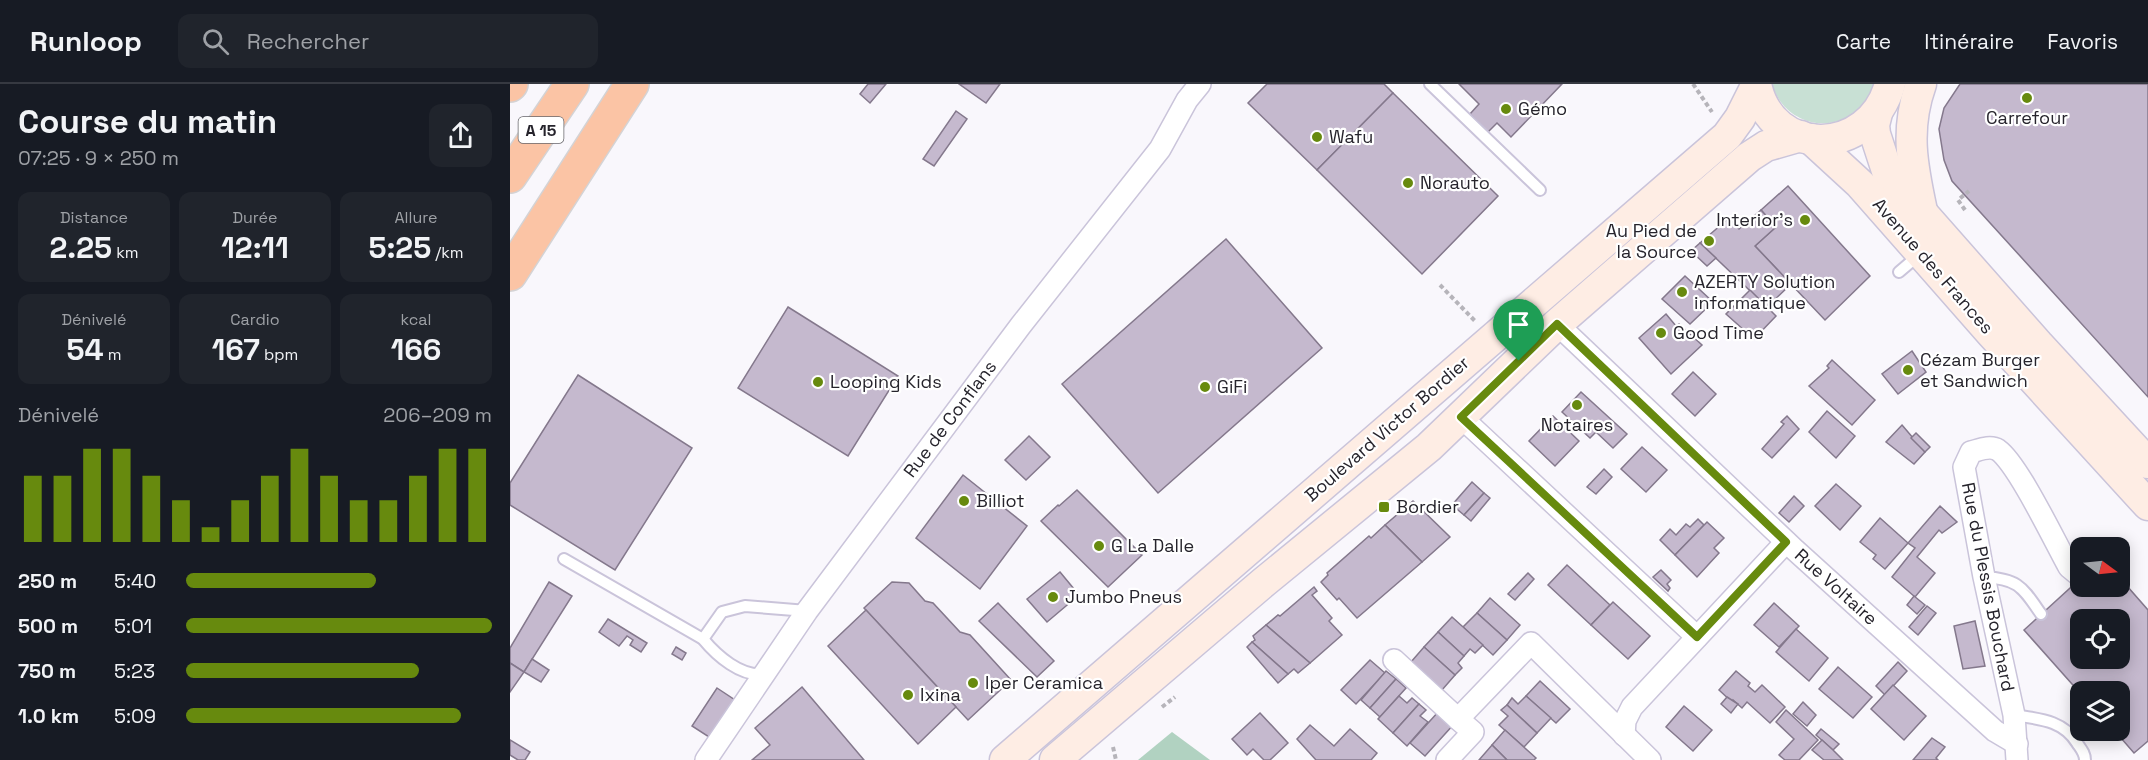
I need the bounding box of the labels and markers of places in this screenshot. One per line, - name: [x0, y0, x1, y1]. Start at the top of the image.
- marker: Carrefour: [2020, 91, 2034, 105]
- place label: Gémo: [1518, 97, 1567, 120]
- marker: Gémo: [1499, 102, 1513, 116]
- place label: Carrefour: [1986, 106, 2068, 129]
- place label: Wafu: [1329, 125, 1373, 148]
- marker: Wafu: [1310, 130, 1324, 144]
- place label: Norauto: [1420, 171, 1490, 194]
- marker: Norauto: [1401, 176, 1415, 190]
- place label: Interior's: [1716, 208, 1793, 231]
- marker: Interior's: [1798, 213, 1812, 227]
- place label: Au Pied de la Source: [1606, 219, 1697, 263]
- marker: Au Pied de la Source: [1702, 234, 1716, 248]
- place label: AZERTY Solution informatique: [1694, 270, 1835, 314]
- marker: AZERTY Solution informatique: [1675, 285, 1689, 299]
- pin: [1493, 299, 1544, 361]
- place label: Good Time: [1673, 321, 1764, 344]
- marker: Good Time: [1654, 326, 1668, 340]
- place label: Cézam Burger et Sandwich: [1920, 348, 2040, 392]
- marker: Cézam Burger et Sandwich: [1901, 363, 1915, 377]
- place label: Looping Kids: [830, 370, 942, 393]
- marker: Looping Kids: [811, 375, 825, 389]
- place label: GiFi: [1217, 375, 1247, 398]
- marker: GiFi: [1198, 380, 1212, 394]
- marker: Notaires: [1570, 398, 1584, 412]
- place label: Notaires: [1541, 413, 1613, 436]
- place label: Billiot: [976, 489, 1025, 512]
- marker: Billiot: [957, 494, 971, 508]
- place label: Bordier: [1396, 496, 1459, 518]
- marker: Bordier: [1377, 500, 1391, 514]
- place label: G La Dalle: [1111, 534, 1194, 557]
- marker: G La Dalle: [1092, 539, 1106, 553]
- place label: Jumbo Pneus: [1065, 585, 1182, 608]
- marker: Jumbo Pneus: [1046, 590, 1060, 604]
- place label: Iper Ceramica: [985, 671, 1103, 694]
- marker: Iper Ceramica: [966, 676, 980, 690]
- place label: Ixina: [920, 683, 961, 706]
- marker: Ixina: [901, 688, 915, 702]

